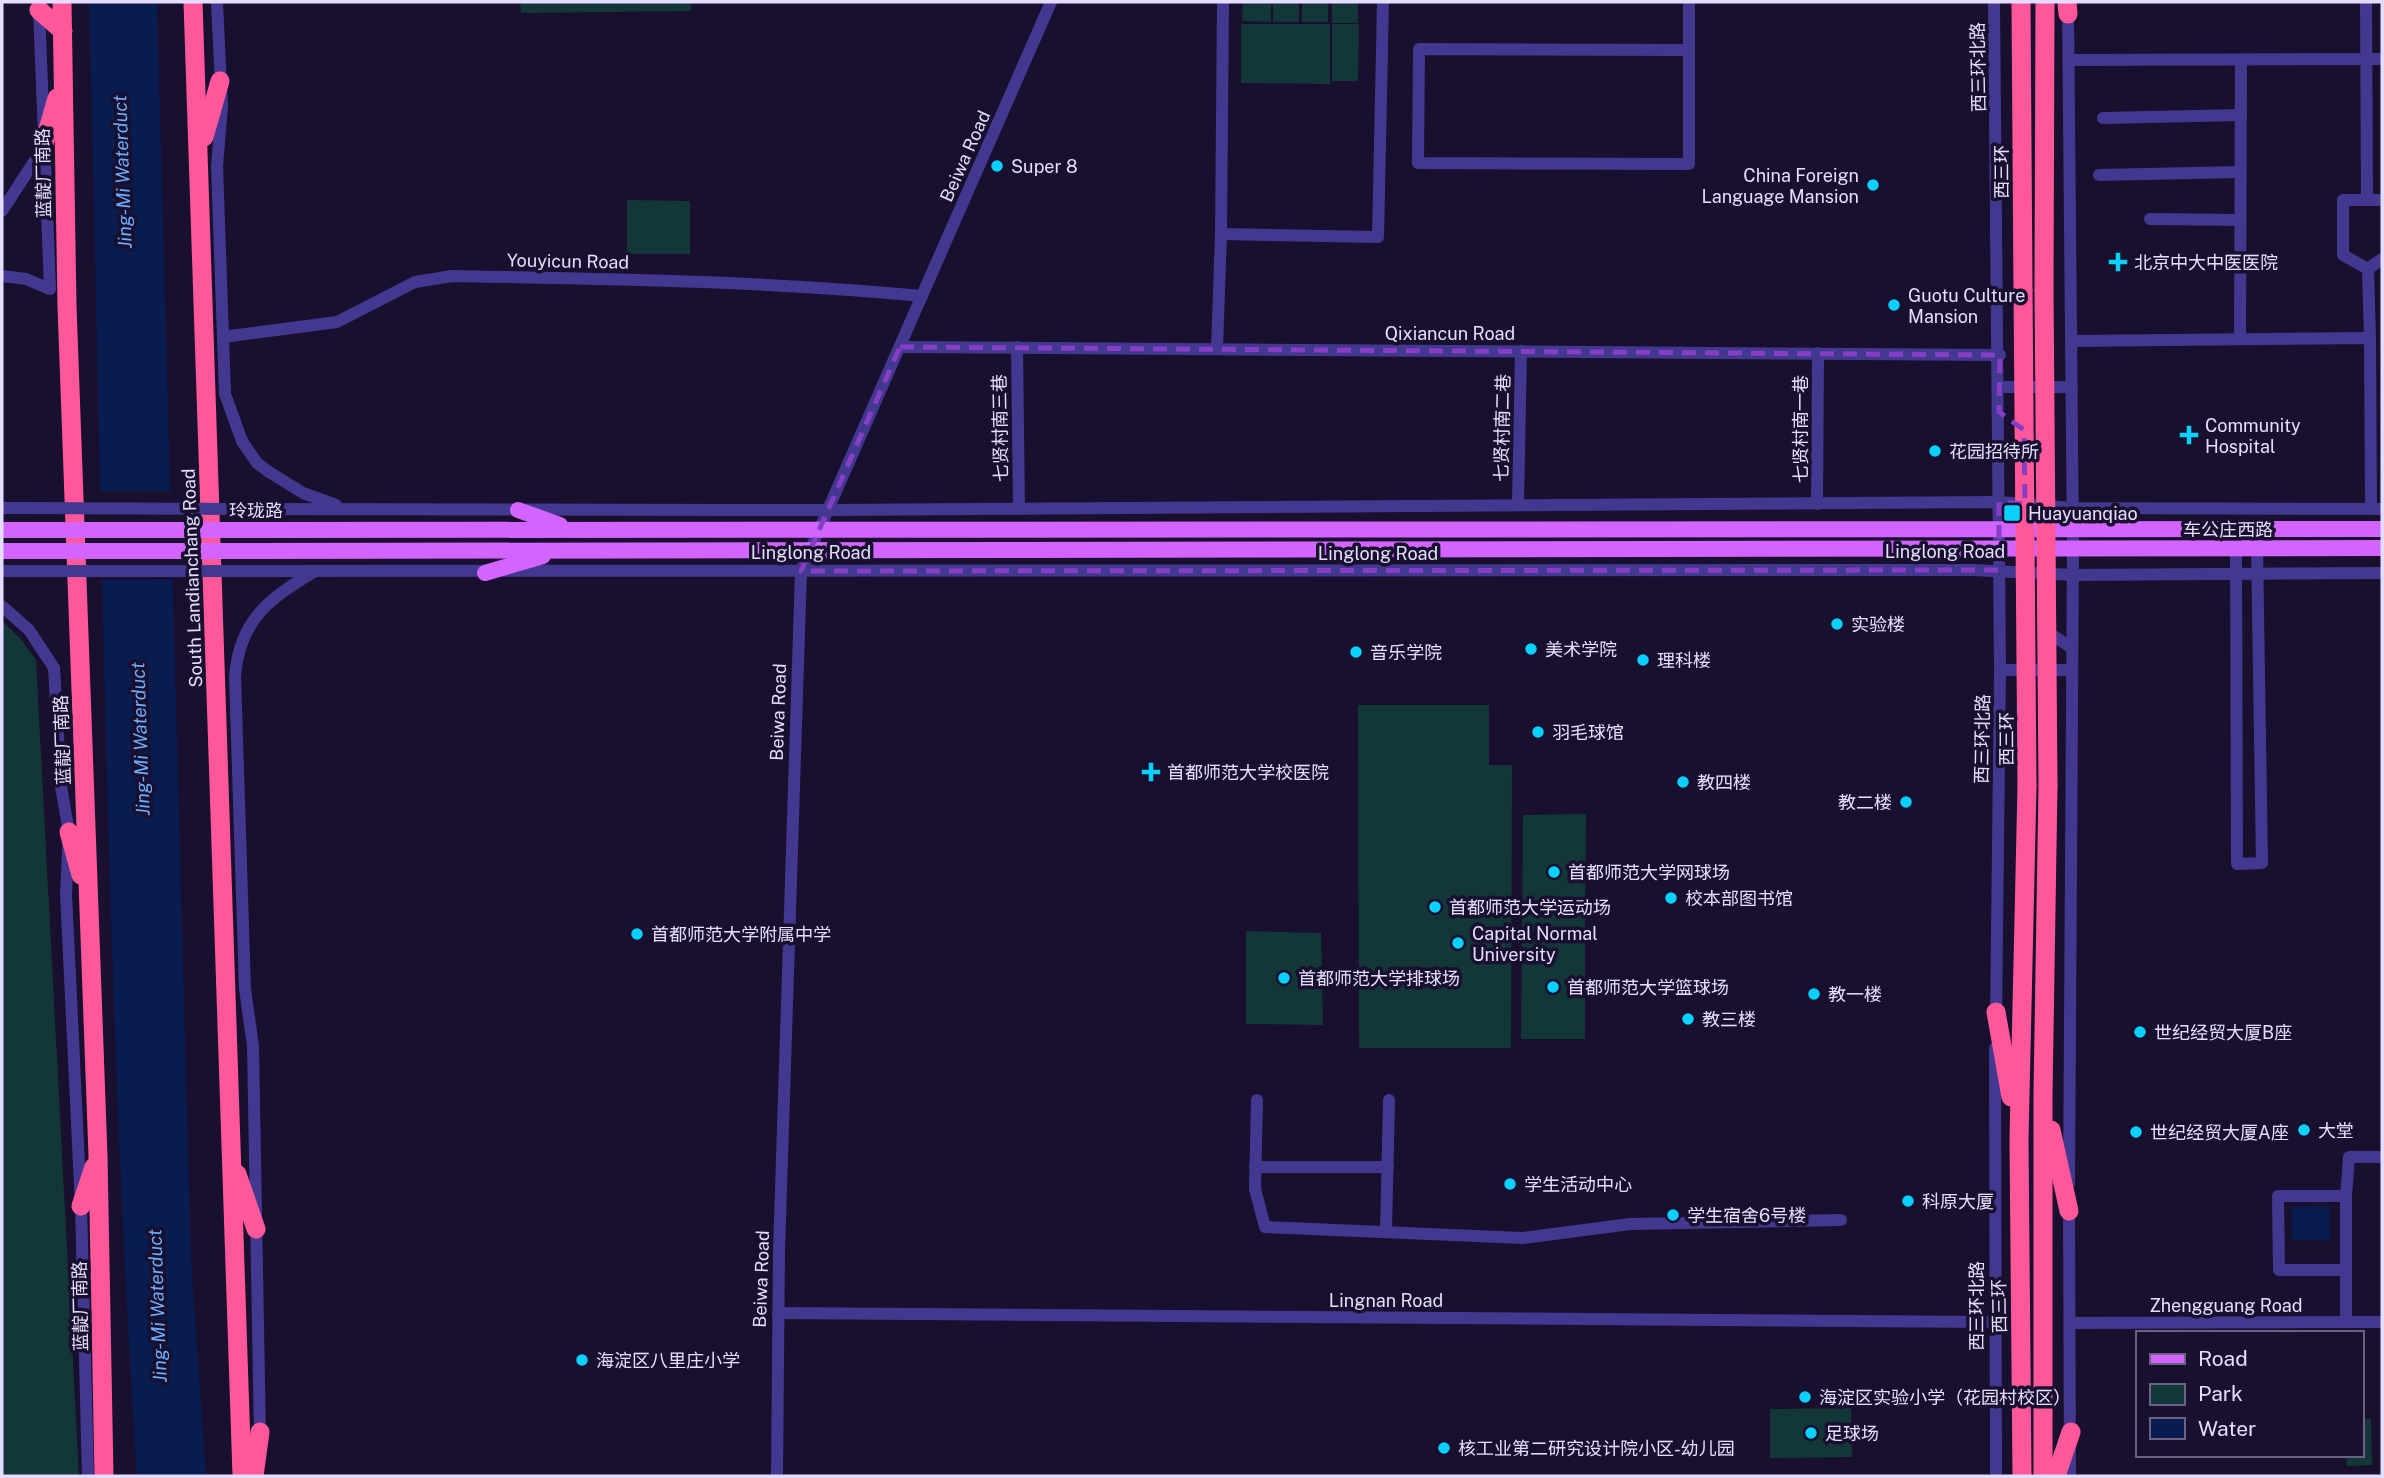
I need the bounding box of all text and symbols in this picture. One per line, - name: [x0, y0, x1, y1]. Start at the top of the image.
- street label: 西三环北路: [1967, 22, 1989, 112]
- water label: Jing-Mi Waterduct: [108, 95, 136, 249]
- street label: Beiwa Road: [936, 107, 994, 205]
- street label: 蓝靛厂南路: [32, 128, 54, 218]
- street label: 西三环: [1991, 145, 2012, 199]
- place label: Super 8: [1011, 156, 1078, 177]
- marker: Super 8: [989, 158, 1005, 174]
- place label: China Foreign Language Mansion: [1702, 165, 1859, 207]
- marker: China Foreign Language Mansion: [1865, 177, 1881, 193]
- street label: Youyicun Road: [507, 249, 629, 273]
- marker: 北京中大中医医院: [2108, 252, 2128, 272]
- place label: 北京中大中医医院: [2134, 252, 2278, 273]
- place label: Guotu Culture Mansion: [1908, 285, 2025, 327]
- marker: Guotu Culture Mansion: [1886, 297, 1902, 313]
- street label: Qixiancun Road: [1385, 323, 1515, 344]
- street label: 七贤村南三巷: [989, 374, 1011, 482]
- street label: 七贤村南二巷: [1491, 374, 1513, 482]
- street label: 七贤村南一巷: [1790, 375, 1811, 483]
- place label: Community Hospital: [2205, 415, 2301, 457]
- marker: Community Hospital: [2179, 425, 2199, 445]
- place label: 花园招待所: [1949, 441, 2039, 462]
- marker: 花园招待所: [1927, 443, 1943, 459]
- street label: South Landianchang Road: [178, 468, 206, 688]
- street label: 玲珑路: [229, 500, 283, 521]
- marker: Huayuanqiao: [2002, 503, 2022, 523]
- place label: Huayuanqiao: [2028, 503, 2138, 524]
- street label: 车公庄西路: [2183, 519, 2273, 540]
- street label: Linglong Road: [1885, 541, 2005, 562]
- street label: Linglong Road: [751, 542, 871, 563]
- street label: Linglong Road: [1318, 543, 1438, 564]
- place label: 实验楼: [1851, 614, 1905, 635]
- marker: 实验楼: [1829, 616, 1845, 632]
- place label: 美术学院: [1545, 639, 1617, 660]
- marker: 美术学院: [1523, 641, 1539, 657]
- place label: 音乐学院: [1370, 642, 1442, 663]
- marker: 音乐学院: [1348, 644, 1364, 660]
- place label: 理科楼: [1657, 650, 1711, 671]
- marker: 理科楼: [1635, 652, 1651, 668]
- water label: Jing-Mi Waterduct: [126, 662, 154, 816]
- street label: Beiwa Road: [766, 663, 790, 761]
- street label: 西三环北路: [1971, 694, 1993, 784]
- street label: 蓝靛厂南路: [50, 695, 74, 785]
- street label: 西三环: [1996, 712, 2017, 766]
- place label: 羽毛球馆: [1552, 722, 1624, 743]
- marker: 羽毛球馆: [1530, 724, 1546, 740]
- marker: 首都师范大学校医院: [1141, 762, 1161, 782]
- place label: 首都师范大学校医院: [1167, 762, 1329, 783]
- place label: 教四楼: [1697, 772, 1751, 793]
- marker: 教四楼: [1675, 774, 1691, 790]
- place label: 教二楼: [1838, 792, 1892, 813]
- marker: 教二楼: [1898, 794, 1914, 810]
- place label: 首都师范大学网球场: [1568, 862, 1730, 883]
- marker: 首都师范大学网球场: [1546, 864, 1562, 880]
- place label: 校本部图书馆: [1685, 888, 1793, 909]
- marker: 校本部图书馆: [1663, 890, 1679, 906]
- place label: 首都师范大学运动场: [1449, 897, 1611, 918]
- marker: 首都师范大学运动场: [1427, 899, 1443, 915]
- place label: Capital Normal University: [1472, 923, 1598, 965]
- place label: 首都师范大学附属中学: [651, 924, 831, 945]
- marker: 首都师范大学附属中学: [629, 926, 645, 942]
- marker: Capital Normal University: [1450, 935, 1466, 951]
- place label: 首都师范大学排球场: [1298, 968, 1460, 989]
- marker: 首都师范大学排球场: [1276, 970, 1292, 986]
- place label: 首都师范大学篮球场: [1567, 977, 1729, 998]
- marker: 首都师范大学篮球场: [1545, 979, 1561, 995]
- place label: 教一楼: [1828, 984, 1882, 1005]
- marker: 教一楼: [1806, 986, 1822, 1002]
- place label: 教三楼: [1702, 1009, 1756, 1030]
- marker: 教三楼: [1680, 1011, 1696, 1027]
- place label: 世纪经贸大厦B座: [2154, 1022, 2292, 1043]
- marker: 世纪经贸大厦B座: [2132, 1024, 2148, 1040]
- place label: 大堂: [2318, 1120, 2354, 1141]
- place label: 世纪经贸大厦A座: [2150, 1122, 2289, 1143]
- marker: 大堂: [2296, 1122, 2312, 1138]
- marker: 世纪经贸大厦A座: [2128, 1124, 2144, 1140]
- place label: 学生活动中心: [1524, 1174, 1632, 1195]
- marker: 学生活动中心: [1502, 1176, 1518, 1192]
- place label: 科原大厦: [1922, 1191, 1994, 1212]
- marker: 科原大厦: [1900, 1193, 1916, 1209]
- place label: 学生宿舍6号楼: [1687, 1205, 1806, 1226]
- marker: 学生宿舍6号楼: [1665, 1207, 1681, 1223]
- water label: Jing-Mi Waterduct: [143, 1229, 171, 1383]
- street label: Beiwa Road: [749, 1230, 773, 1328]
- street label: 蓝靛厂南路: [69, 1261, 91, 1351]
- street label: 西三环北路: [1966, 1261, 1987, 1351]
- street label: 西三环: [1988, 1279, 2010, 1333]
- street label: Lingnan Road: [1329, 1290, 1443, 1311]
- street label: Zhengguang Road: [2149, 1295, 2303, 1316]
- legend: [2136, 1331, 2363, 1457]
- text: Road: [2198, 1346, 2248, 1371]
- place label: 海淀区八里庄小学: [596, 1350, 740, 1371]
- marker: 海淀区八里庄小学: [574, 1352, 590, 1368]
- text: Park: [2198, 1381, 2243, 1406]
- place label: 海淀区实验小学（花园村校区）: [1819, 1387, 2071, 1408]
- marker: 海淀区实验小学（花园村校区）: [1797, 1389, 1813, 1405]
- text: Water: [2198, 1416, 2256, 1441]
- place label: 足球场: [1825, 1423, 1879, 1444]
- marker: 足球场: [1803, 1425, 1819, 1441]
- place label: 核工业第二研究设计院小区-幼儿园: [1458, 1438, 1735, 1459]
- marker: 核工业第二研究设计院小区-幼儿园: [1436, 1440, 1452, 1456]

